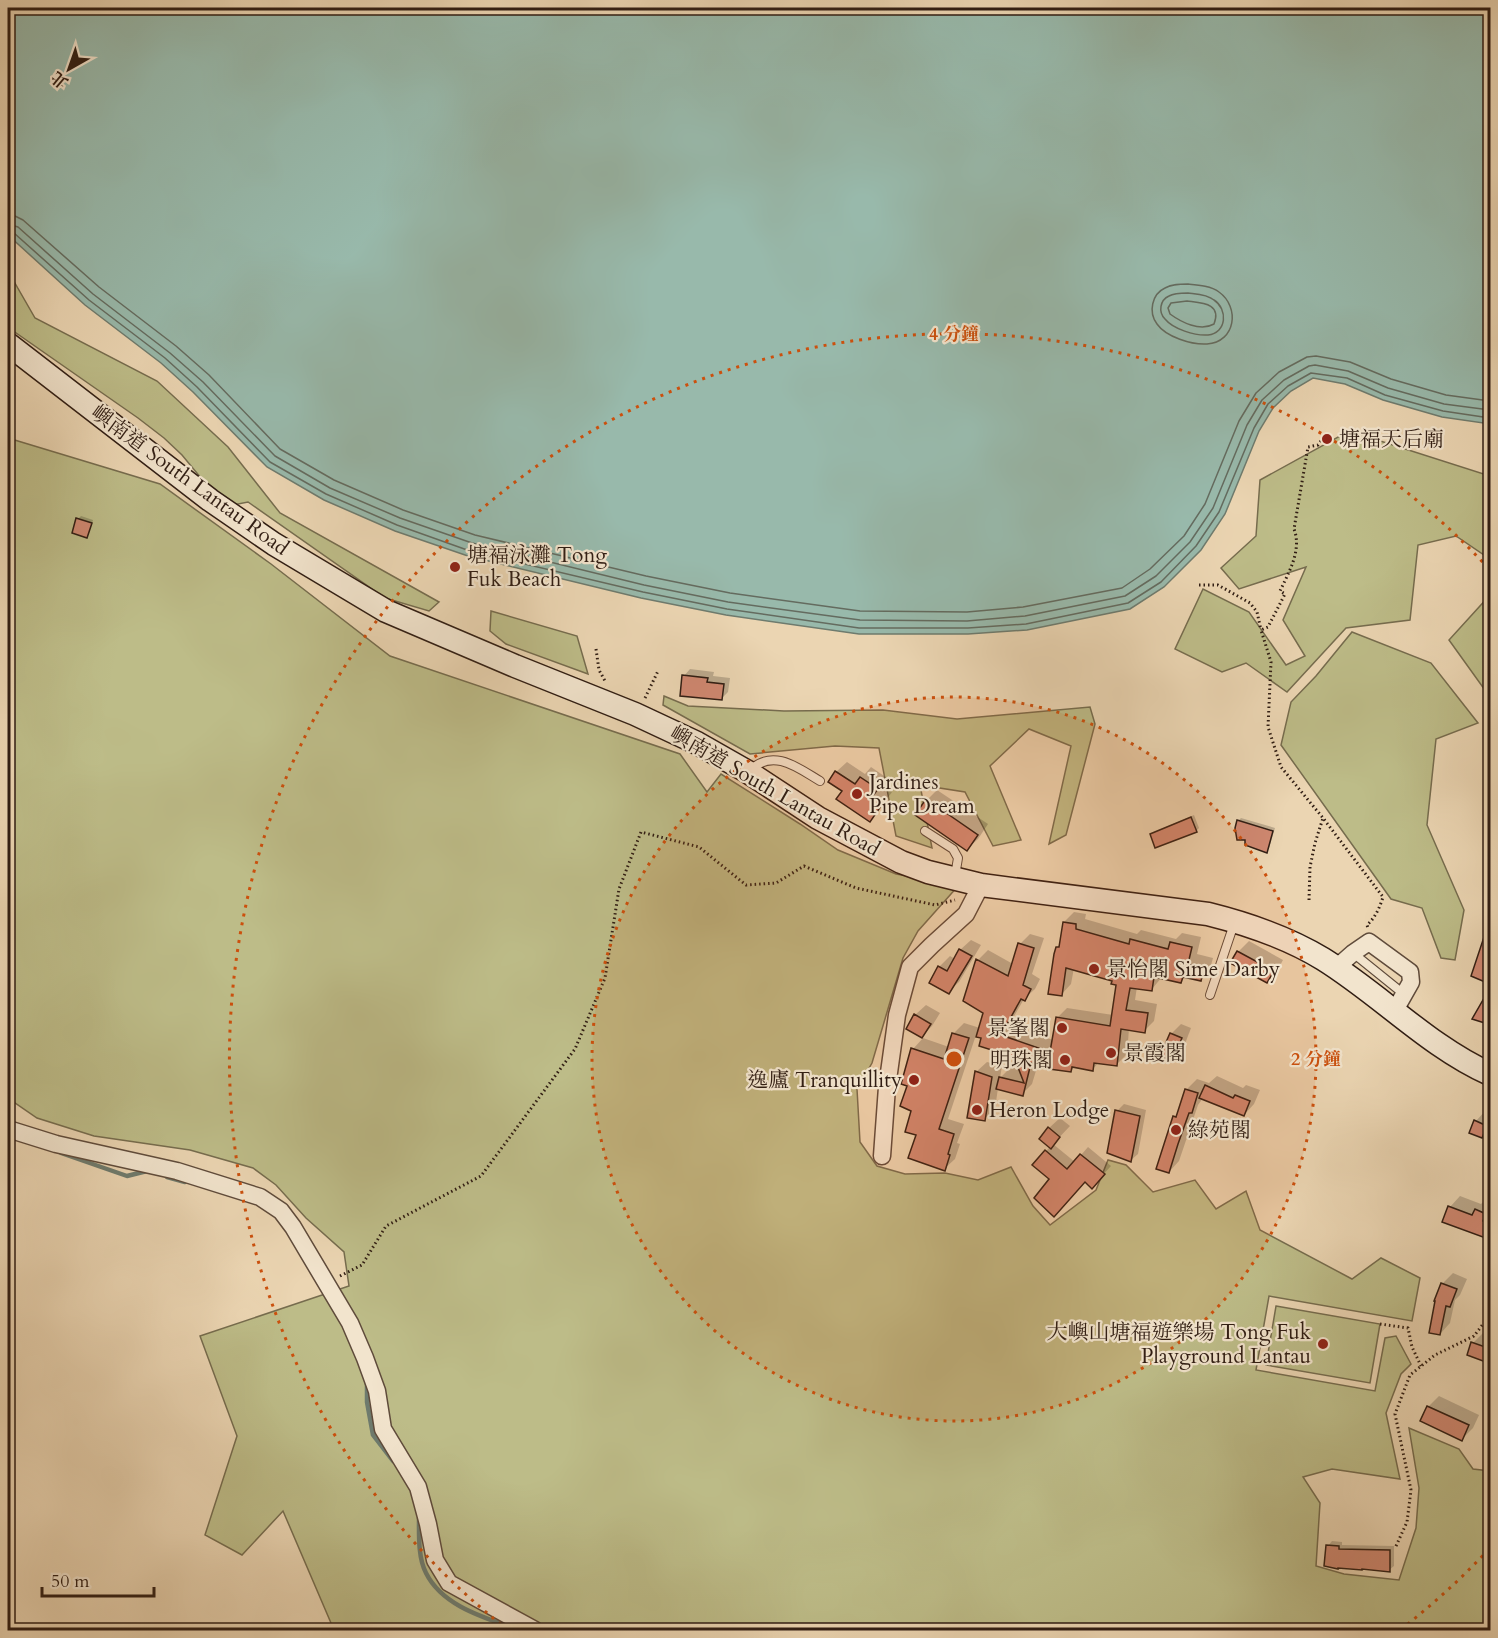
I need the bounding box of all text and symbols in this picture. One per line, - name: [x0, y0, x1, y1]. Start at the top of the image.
- north arrow: [39, 39, 99, 99]
- text: 北: [47, 66, 73, 93]
- text: 4 分鐘: [929, 322, 979, 347]
- street label: 嶼南道 South Lantau Road: [85, 399, 295, 562]
- place label: 塘福天后廟: [1339, 425, 1444, 454]
- marker: 塘福天后廟: [1320, 432, 1334, 446]
- place label: 塘褔泳灘 Tong Fuk Beach: [467, 541, 607, 594]
- marker: 塘褔泳灘 Tong Fuk Beach: [448, 560, 462, 574]
- street label: 嶼南道 South Lantau Road: [664, 719, 885, 864]
- place label: Jardines Pipe Dream: [866, 768, 975, 821]
- marker: Jardines Pipe Dream: [850, 787, 864, 801]
- place label: 景怡閣 Sime Darby: [1106, 955, 1280, 984]
- marker: 景怡閣 Sime Darby: [1087, 962, 1101, 976]
- place label: 景峯閣: [987, 1014, 1050, 1043]
- marker: 景峯閣: [1055, 1021, 1069, 1035]
- place label: 景霞閣: [1123, 1039, 1186, 1068]
- place label: 明珠閣: [990, 1046, 1053, 1075]
- marker: 景霞閣: [1104, 1046, 1118, 1060]
- text: 2 分鐘: [1291, 1047, 1341, 1072]
- centre of rings: [944, 1049, 964, 1069]
- marker: 明珠閣: [1058, 1053, 1072, 1067]
- place label: 逸廬 Tranquillity: [747, 1066, 902, 1095]
- marker: 逸廬 Tranquillity: [907, 1073, 921, 1087]
- place label: Heron Lodge: [989, 1096, 1109, 1125]
- marker: Heron Lodge: [970, 1103, 984, 1117]
- place label: 綠苑閣: [1188, 1116, 1251, 1145]
- marker: 綠苑閣: [1169, 1123, 1183, 1137]
- place label: 大嶼山塘福遊樂場 Tong Fuk Playground Lantau: [1047, 1318, 1312, 1371]
- marker: 大嶼山塘福遊樂場 Tong Fuk Playground Lantau: [1316, 1337, 1330, 1351]
- scale bar: [42, 1560, 154, 1598]
- text: 50 m: [51, 1569, 90, 1594]

